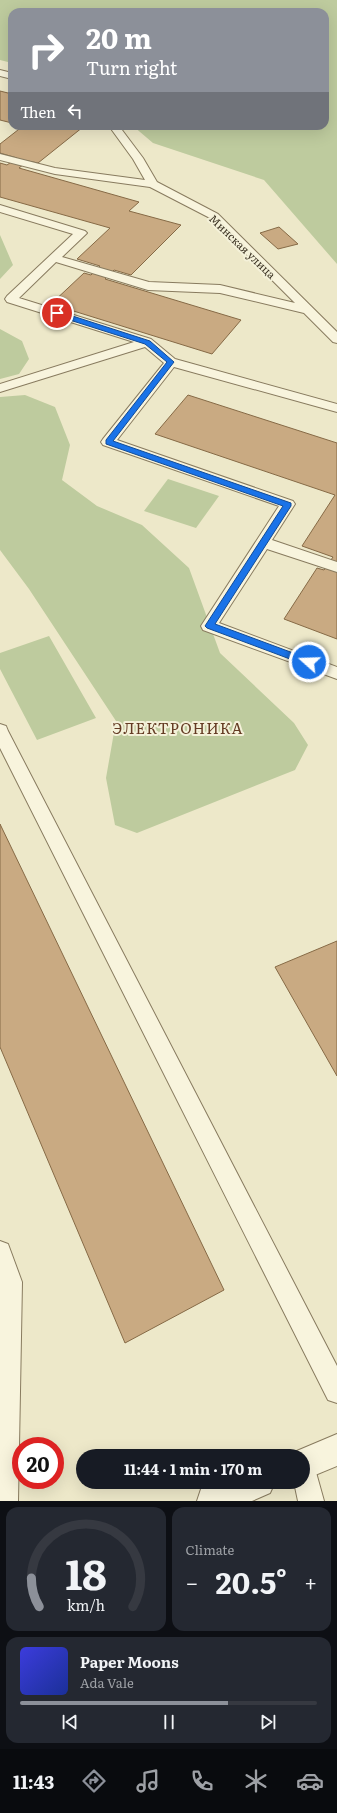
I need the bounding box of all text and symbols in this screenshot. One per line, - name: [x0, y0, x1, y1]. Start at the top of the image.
- text: 20 m: [86, 16, 152, 58]
- icon: right: [20, 24, 72, 76]
- text: Turn right: [86, 54, 177, 81]
- text: Then: [20, 100, 56, 123]
- icon: left: [64, 100, 86, 122]
- street label: Минская улица: [206, 210, 280, 282]
- pin: [40, 296, 74, 330]
- icon: arrive: [46, 302, 68, 324]
- position arrow: [288, 641, 330, 683]
- district label: ЭЛЕКТРОНИКА: [112, 716, 244, 739]
- speed limit sign: 20: [12, 1437, 64, 1489]
- text: 11:44 · 1 min · 170 m: [124, 1457, 262, 1480]
- text: Climate: [186, 1540, 234, 1559]
- text: 18: [65, 1541, 107, 1603]
- text: 20.5°: [216, 1559, 287, 1603]
- text: −: [186, 1565, 198, 1598]
- text: +: [304, 1565, 317, 1598]
- text: km/h: [67, 1594, 105, 1615]
- text: Paper Moons: [80, 1650, 179, 1673]
- text: Ada Vale: [80, 1673, 134, 1692]
- icon: previous: [59, 1711, 81, 1733]
- icon: pause: [158, 1711, 180, 1733]
- icon: next: [257, 1711, 279, 1733]
- icon: directions: [80, 1767, 108, 1795]
- icon: music: [134, 1767, 162, 1795]
- icon: phone: [188, 1767, 216, 1795]
- icon: climate: [242, 1767, 270, 1795]
- icon: car: [296, 1767, 324, 1795]
- text: 11:43: [13, 1768, 54, 1795]

